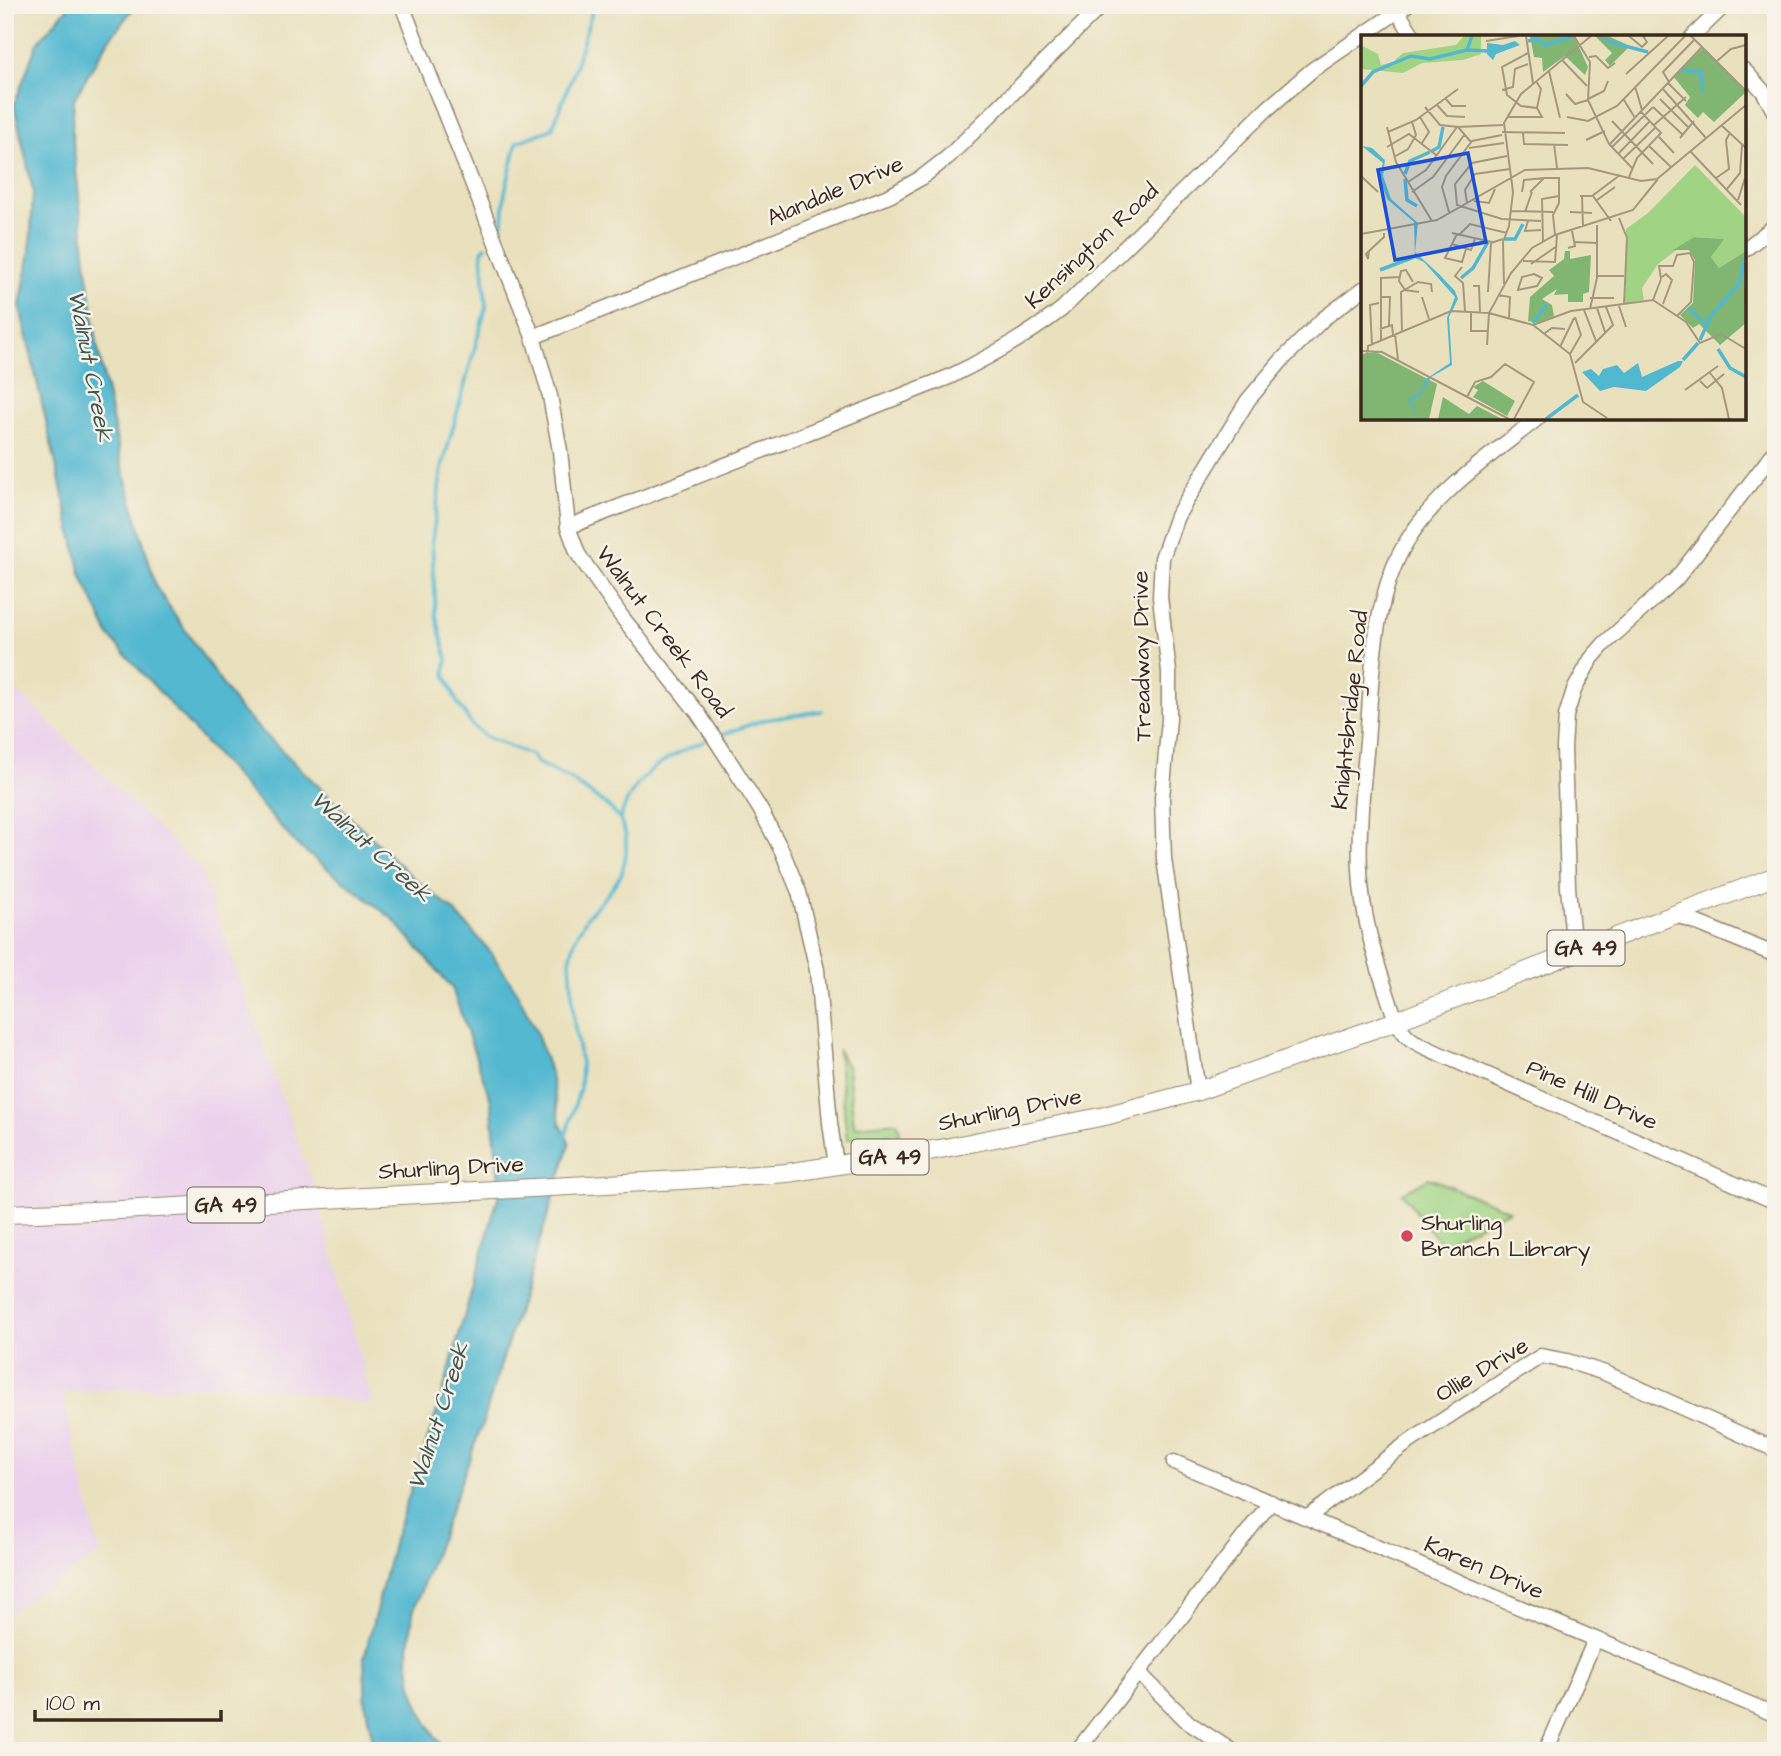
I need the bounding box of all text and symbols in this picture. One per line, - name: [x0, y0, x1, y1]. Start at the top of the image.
- inset map: [1361, 35, 1746, 420]
- street label: Alandale Drive: [762, 148, 908, 234]
- street label: Kensington Road: [1018, 175, 1167, 317]
- water label: Walnut Creek: [59, 288, 122, 446]
- street label: Walnut Creek Road: [588, 539, 740, 725]
- street label: Treadway Drive: [1125, 570, 1160, 742]
- street label: Knightsbridge Road: [1324, 609, 1377, 811]
- water label: Walnut Creek: [303, 783, 440, 912]
- road number: GA 49: [1548, 930, 1624, 965]
- street label: Pine Hill Drive: [1521, 1052, 1663, 1138]
- street label: Shurling Drive: [935, 1080, 1085, 1141]
- road number: GA 49: [852, 1140, 928, 1174]
- street label: Shurling Drive: [377, 1148, 525, 1189]
- road number: GA 49: [188, 1188, 264, 1222]
- place label: Shurling Branch Library: [1421, 1207, 1591, 1266]
- marker: Shurling Branch Library: [1399, 1228, 1415, 1244]
- street label: Ollie Drive: [1430, 1330, 1534, 1410]
- water label: Walnut Creek: [399, 1337, 479, 1494]
- street label: Karen Drive: [1419, 1528, 1549, 1608]
- scale bar: [35, 1679, 220, 1723]
- text: 100 m: [46, 1689, 101, 1718]

